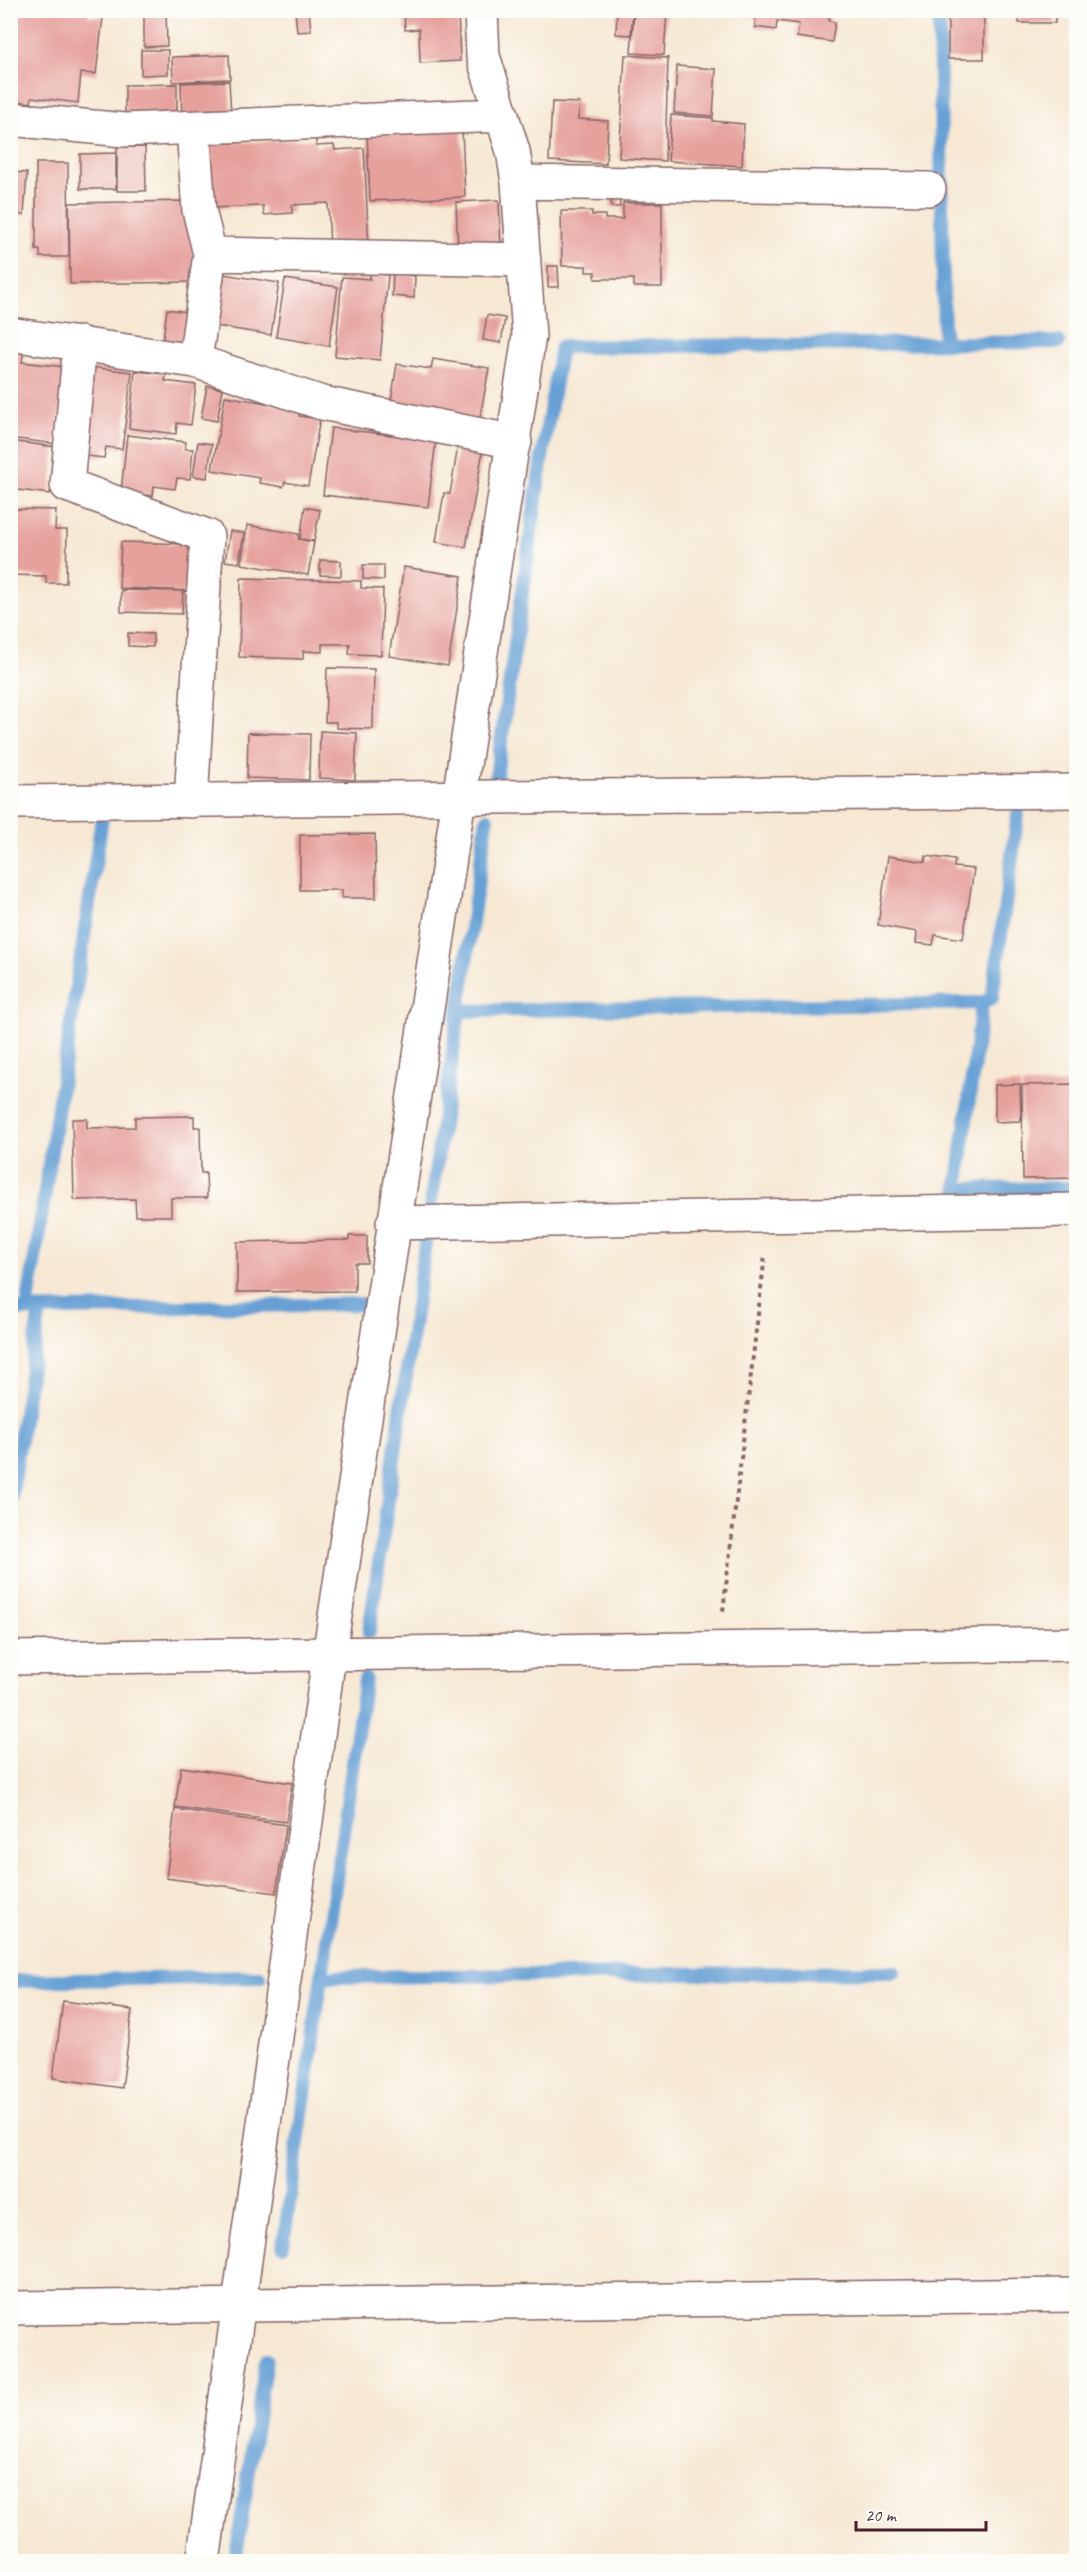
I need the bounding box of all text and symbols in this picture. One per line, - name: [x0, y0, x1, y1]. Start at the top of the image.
- scale bar: [856, 2494, 986, 2532]
- text: 20 m: [865, 2504, 898, 2526]

